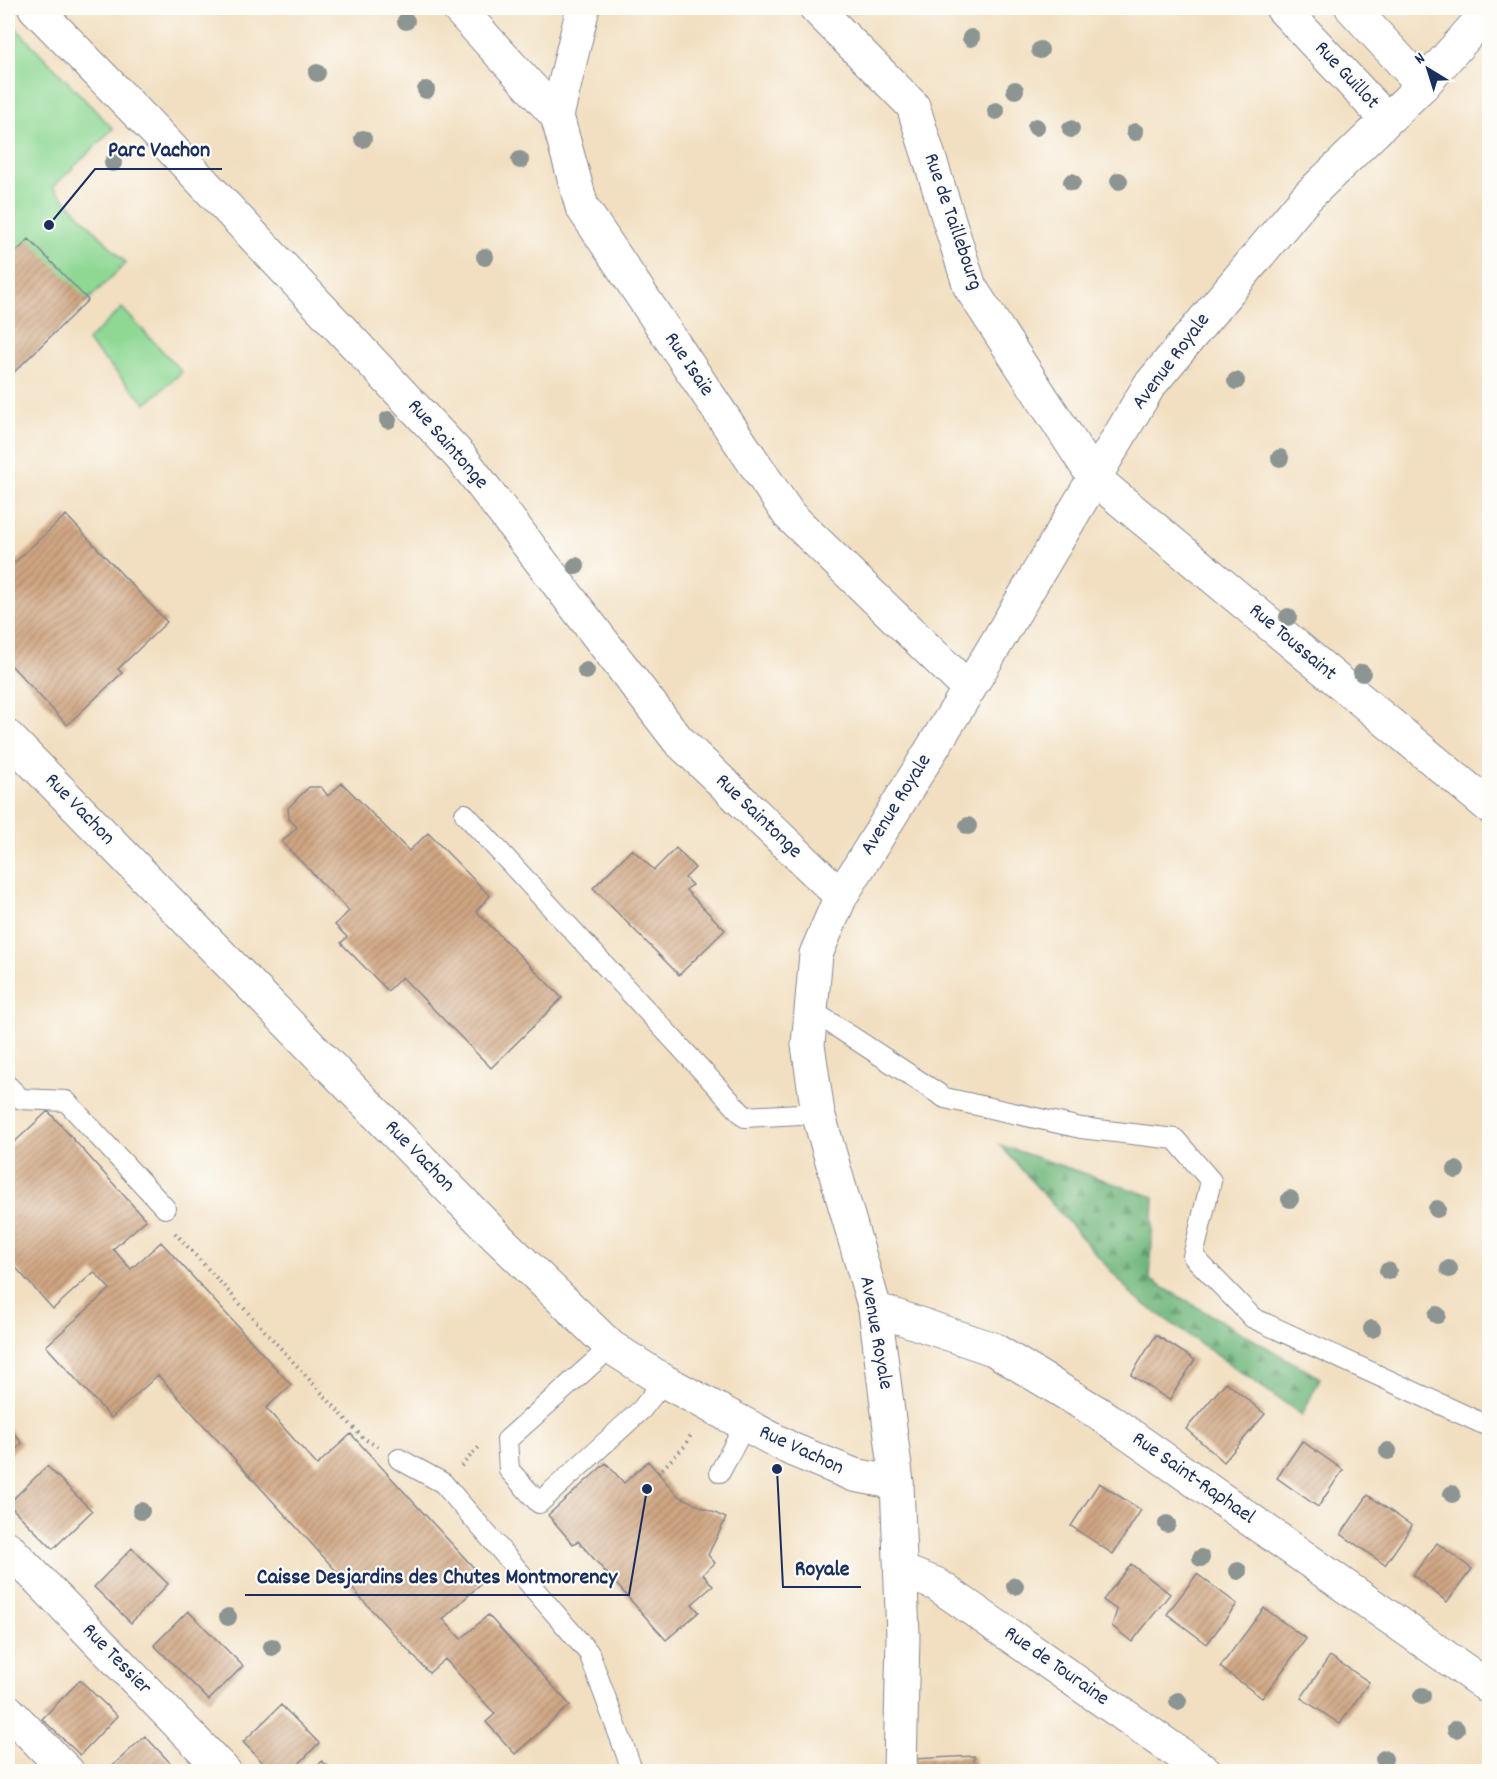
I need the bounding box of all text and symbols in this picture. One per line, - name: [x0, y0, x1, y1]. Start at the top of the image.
- street label: Rue Guillot: [1306, 35, 1386, 117]
- north arrow: [1398, 39, 1458, 99]
- text: N: [1410, 48, 1431, 71]
- callout: Parc Vachon: [95, 129, 222, 169]
- text: Parc Vachon: [108, 136, 210, 167]
- street label: Rue de Taillebourg: [915, 149, 989, 295]
- street label: Avenue Royale: [1126, 307, 1218, 417]
- street label: Rue Isaïe: [656, 327, 720, 403]
- street label: Rue Saintonge: [399, 393, 495, 497]
- street label: Rue Toussaint: [1241, 597, 1343, 689]
- street label: Avenue Royale: [854, 749, 940, 861]
- street label: Rue Vachon: [37, 767, 121, 853]
- street label: Rue Saintonge: [708, 768, 808, 866]
- street label: Rue Vachon: [377, 1114, 461, 1200]
- street label: Avenue Royale: [850, 1274, 900, 1392]
- street label: Rue Vachon: [754, 1418, 848, 1484]
- street label: Rue Saint-Raphael: [1125, 1425, 1261, 1533]
- callout: Royale: [783, 1547, 861, 1587]
- callout: Caisse Desjardins des Chutes Montmorency: [245, 1555, 629, 1595]
- text: Royale: [795, 1555, 850, 1586]
- text: Caisse Desjardins des Chutes Montmorency: [257, 1563, 618, 1594]
- street label: Rue Tessier: [74, 1617, 158, 1703]
- street label: Rue de Touraine: [997, 1620, 1115, 1714]

